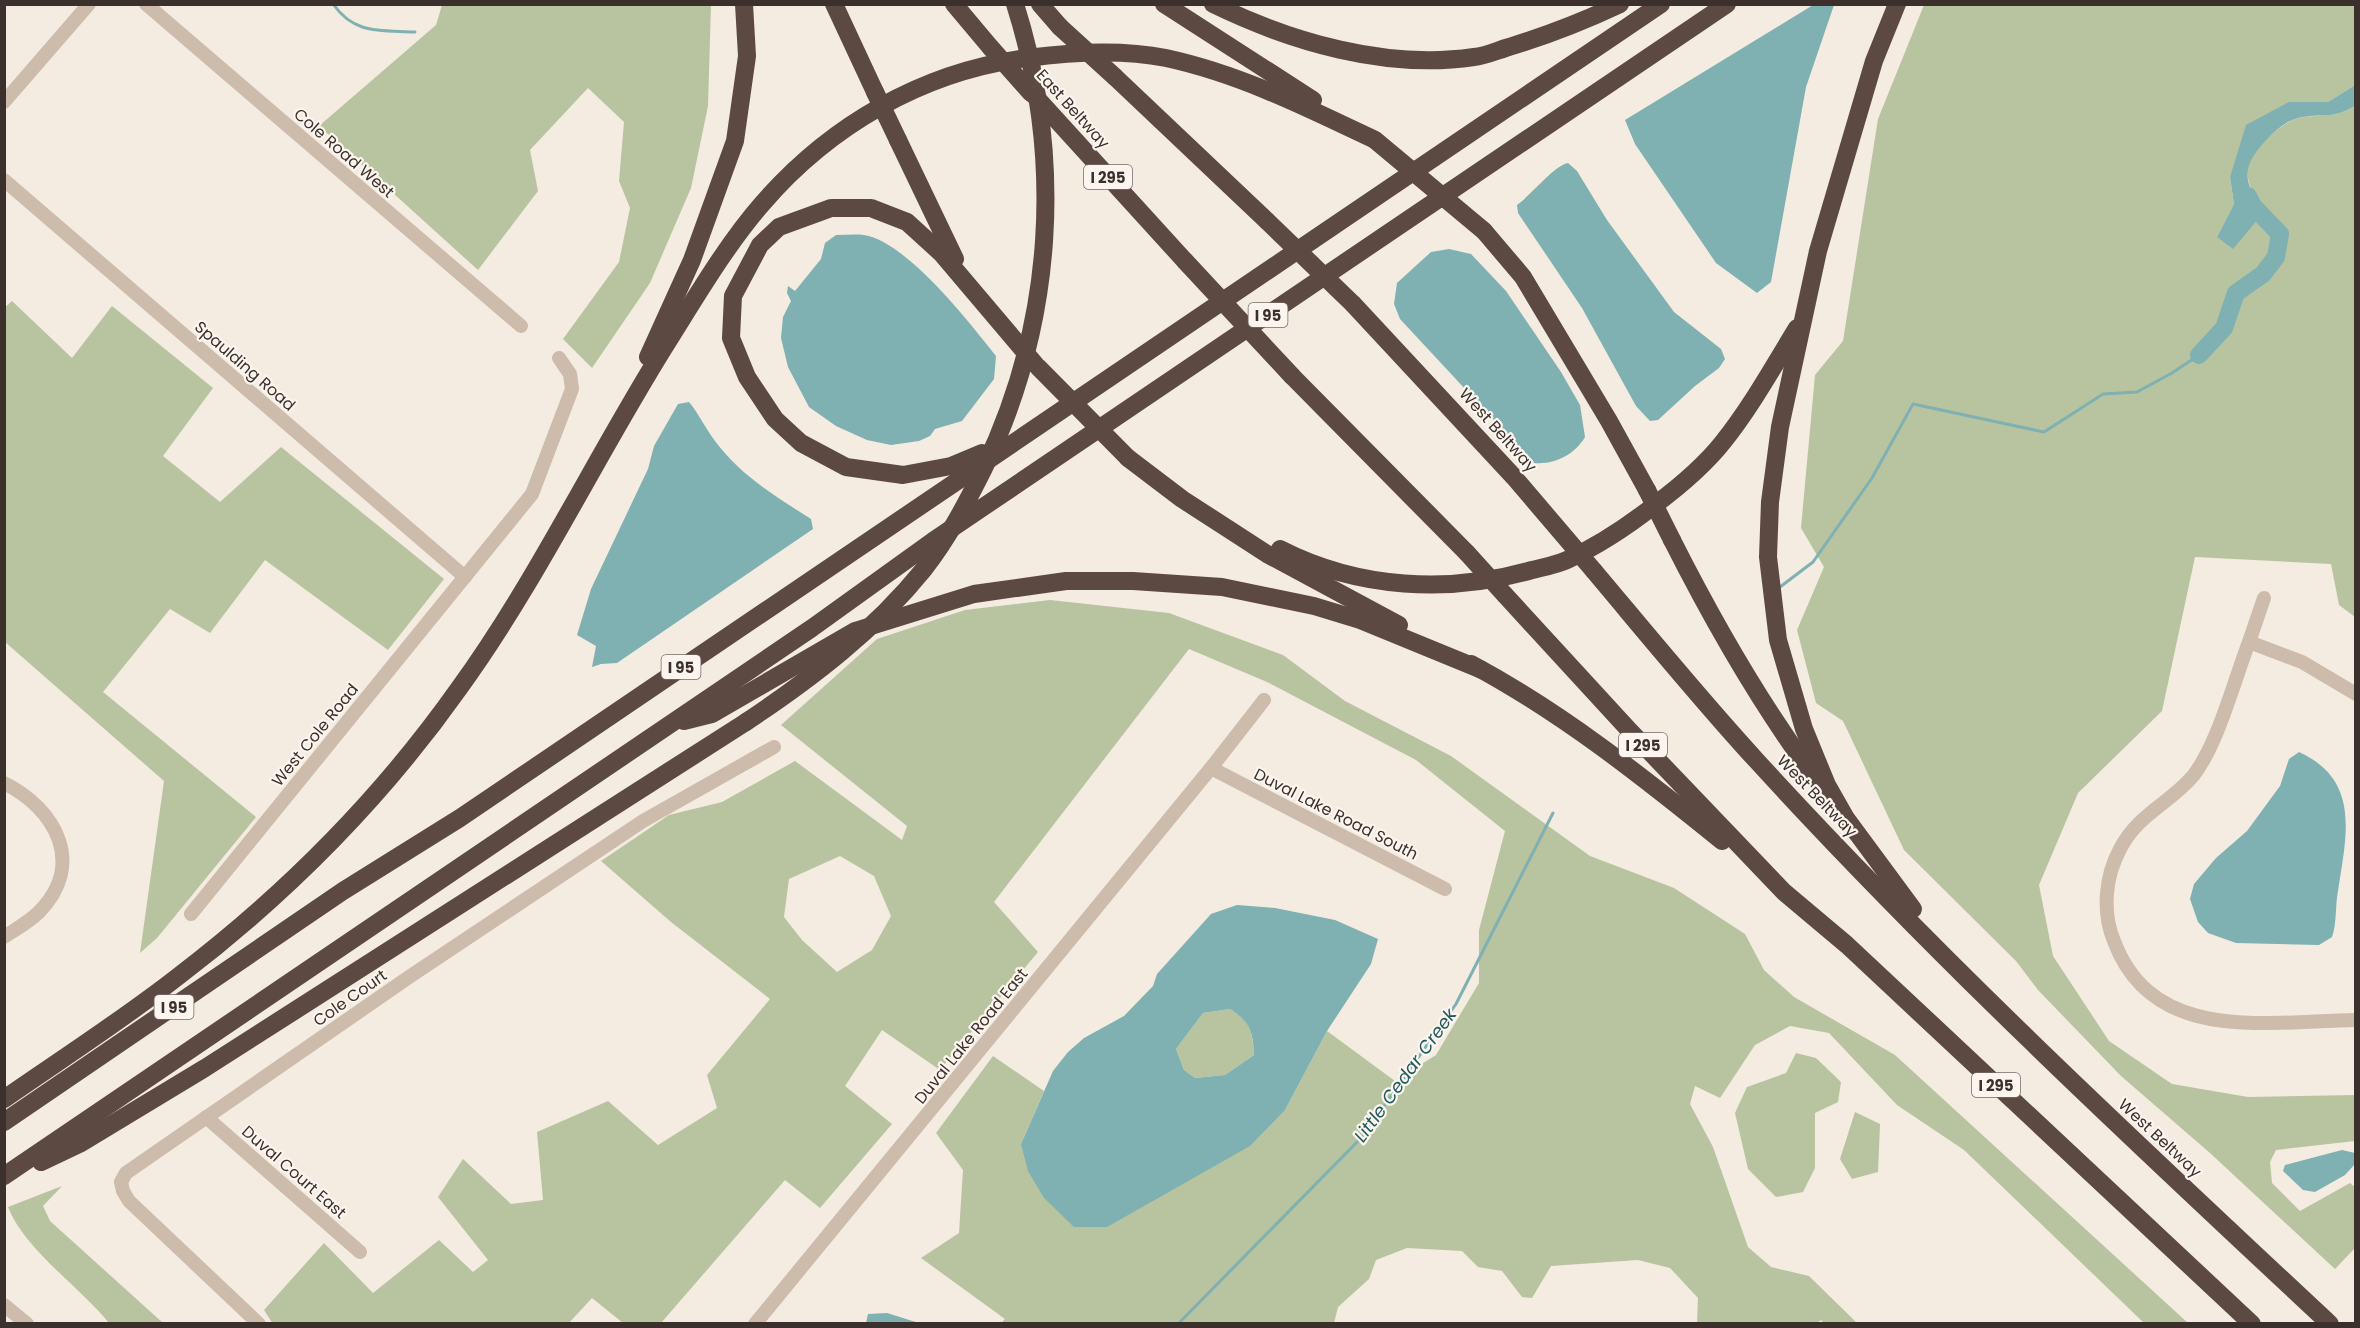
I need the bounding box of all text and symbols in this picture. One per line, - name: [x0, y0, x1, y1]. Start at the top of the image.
- street label: East Beltway: [1031, 64, 1115, 154]
- street label: Cole Road West: [289, 103, 399, 203]
- road number: I 295: [1084, 165, 1132, 189]
- road number: I 95: [1248, 303, 1288, 327]
- street label: Spaulding Road: [190, 316, 300, 416]
- street label: West Beltway: [1454, 383, 1542, 477]
- road number: I 95: [662, 655, 700, 679]
- street label: West Cole Road: [266, 679, 364, 791]
- road number: I 295: [1619, 733, 1667, 757]
- street label: West Beltway: [1772, 750, 1862, 842]
- street label: Duval Lake Road South: [1250, 763, 1422, 865]
- street label: Duval Lake Road East: [909, 963, 1033, 1109]
- street label: Cole Court: [308, 964, 392, 1032]
- road number: I 95: [154, 995, 194, 1019]
- water label: Little Cedar Creek: [1348, 1002, 1463, 1147]
- road number: I 295: [1972, 1073, 2020, 1097]
- street label: West Beltway: [2113, 1093, 2207, 1183]
- street label: Duval Court East: [237, 1120, 351, 1224]

